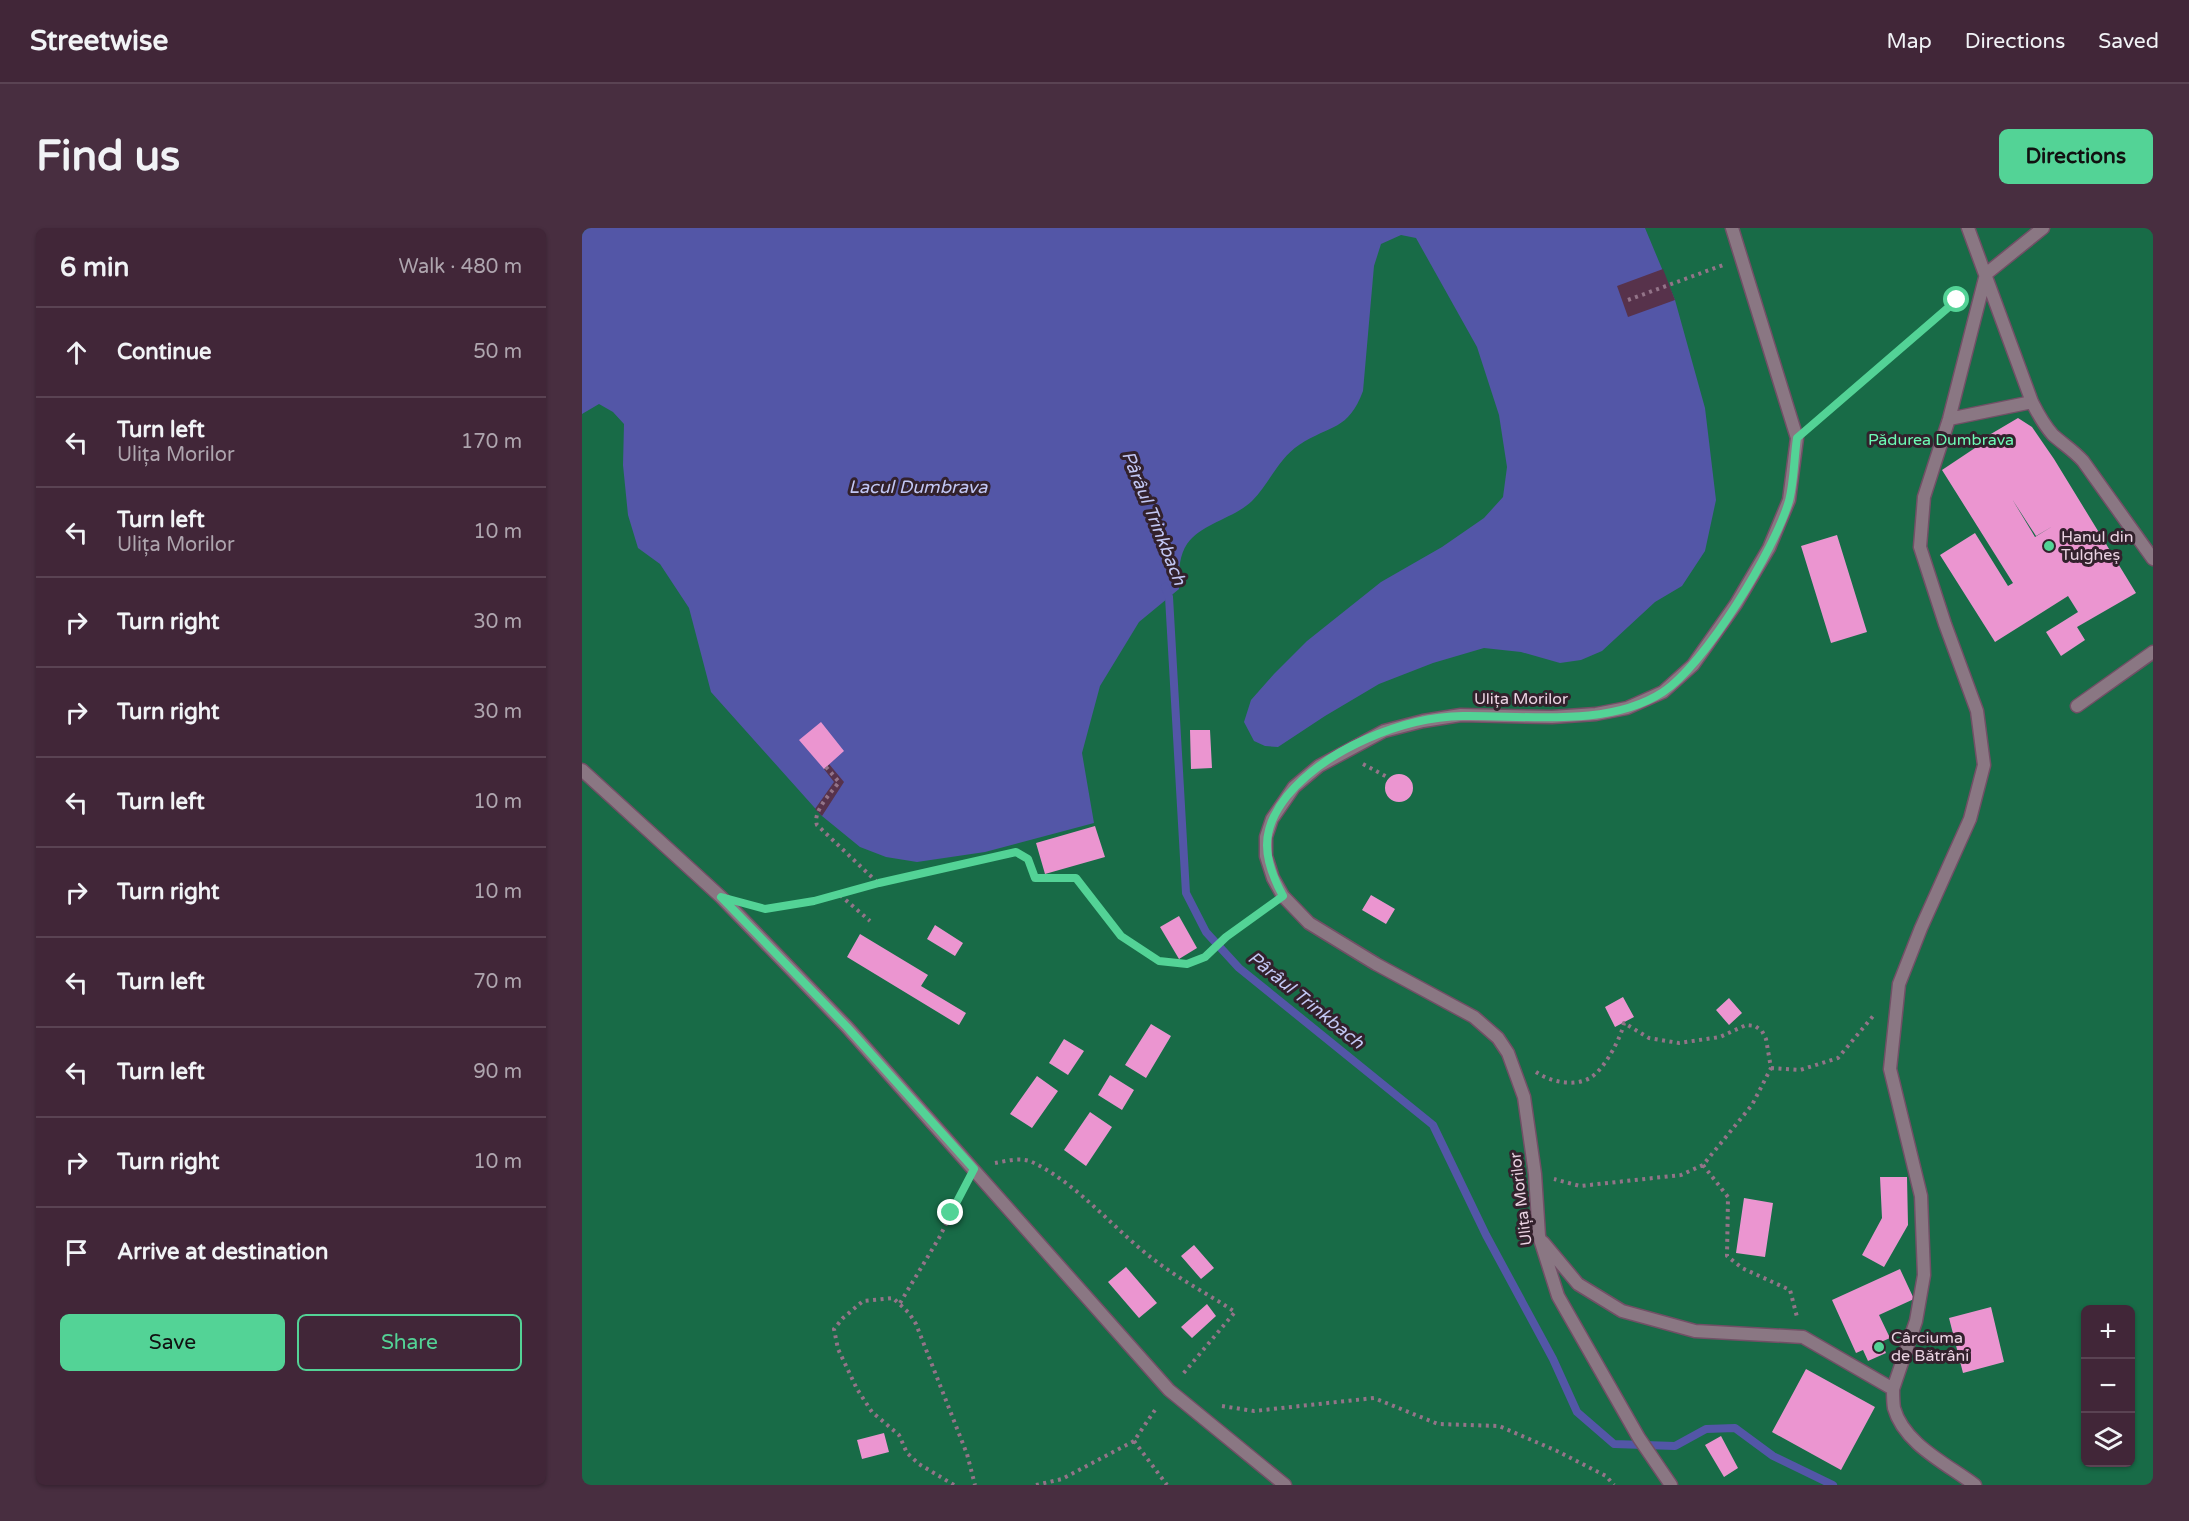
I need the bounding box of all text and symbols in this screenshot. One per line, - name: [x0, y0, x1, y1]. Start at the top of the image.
- text: Streetwise: [30, 24, 168, 58]
- text: Map: [1886, 29, 1932, 54]
- text: Directions: [1965, 29, 2065, 54]
- text: Saved: [2098, 29, 2159, 54]
- button: Directions: [1999, 129, 2153, 184]
- text: Find us: [36, 131, 180, 182]
- text: 6 min: [60, 252, 129, 283]
- text: Walk · 480 m: [399, 255, 522, 279]
- route start: [1943, 286, 1969, 312]
- icon: ahead: [60, 336, 93, 369]
- text: Continue: [117, 339, 212, 365]
- text: 50 m: [473, 340, 522, 364]
- text: Turn left: [117, 417, 205, 443]
- icon: left: [60, 426, 93, 459]
- text: 170 m: [461, 430, 522, 454]
- park label: Pădurea Dumbrava: [1868, 430, 2014, 450]
- text: Ulița Morilor: [117, 443, 235, 467]
- water label: Pârâul Trinkbach: [1117, 448, 1191, 589]
- water label: Lacul Dumbrava: [849, 476, 988, 498]
- text: Turn left: [117, 507, 205, 533]
- icon: left: [60, 516, 93, 549]
- text: 10 m: [473, 520, 522, 544]
- place label: Hanul din Tulgheș: [2061, 527, 2133, 565]
- text: Ulița Morilor: [117, 533, 235, 557]
- marker: Hanul din Tulgheș: [2042, 539, 2056, 553]
- icon: right: [60, 606, 93, 639]
- text: Turn right: [117, 609, 219, 635]
- text: 30 m: [473, 610, 522, 634]
- street label: Ulița Morilor: [1474, 689, 1569, 709]
- icon: right: [60, 696, 93, 729]
- text: Turn right: [117, 699, 219, 725]
- text: 30 m: [473, 700, 522, 724]
- icon: left: [60, 786, 93, 819]
- text: Turn left: [117, 789, 205, 815]
- text: 10 m: [473, 790, 522, 814]
- icon: right: [60, 876, 93, 909]
- text: Turn right: [117, 879, 219, 905]
- text: 10 m: [473, 880, 522, 904]
- water label: Pârâul Trinkbach: [1244, 946, 1369, 1054]
- icon: left: [60, 966, 93, 999]
- text: Turn left: [117, 969, 205, 995]
- text: 70 m: [473, 970, 522, 994]
- icon: left: [60, 1056, 93, 1089]
- text: Turn left: [117, 1059, 205, 1085]
- text: 90 m: [473, 1060, 522, 1084]
- icon: right: [60, 1146, 93, 1179]
- text: Turn right: [117, 1149, 219, 1175]
- text: 10 m: [473, 1150, 522, 1174]
- street label: Ulița Morilor: [1505, 1150, 1537, 1247]
- route end: [937, 1199, 963, 1225]
- icon: arrive: [60, 1236, 93, 1269]
- text: Arrive at destination: [117, 1239, 328, 1265]
- map controls: [2081, 1305, 2135, 1467]
- button: +: [2081, 1305, 2135, 1359]
- button: Save: [60, 1314, 285, 1371]
- button: Share: [297, 1314, 522, 1371]
- place label: Cârciuma de Bătrâni: [1891, 1328, 1969, 1366]
- marker: Cârciuma de Bătrâni: [1872, 1340, 1886, 1354]
- button: −: [2081, 1359, 2135, 1413]
- button: layers: [2081, 1413, 2135, 1467]

